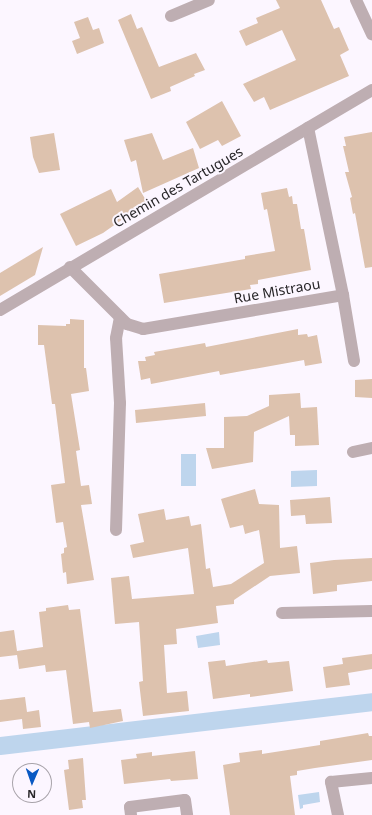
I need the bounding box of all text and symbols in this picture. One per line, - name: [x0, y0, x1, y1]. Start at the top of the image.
- street label: Chemin des Tartugues: [110, 143, 246, 231]
- street label: Rue Mistraou: [232, 275, 322, 307]
- north arrow: [12, 763, 52, 803]
- text: N: [27, 787, 36, 802]

